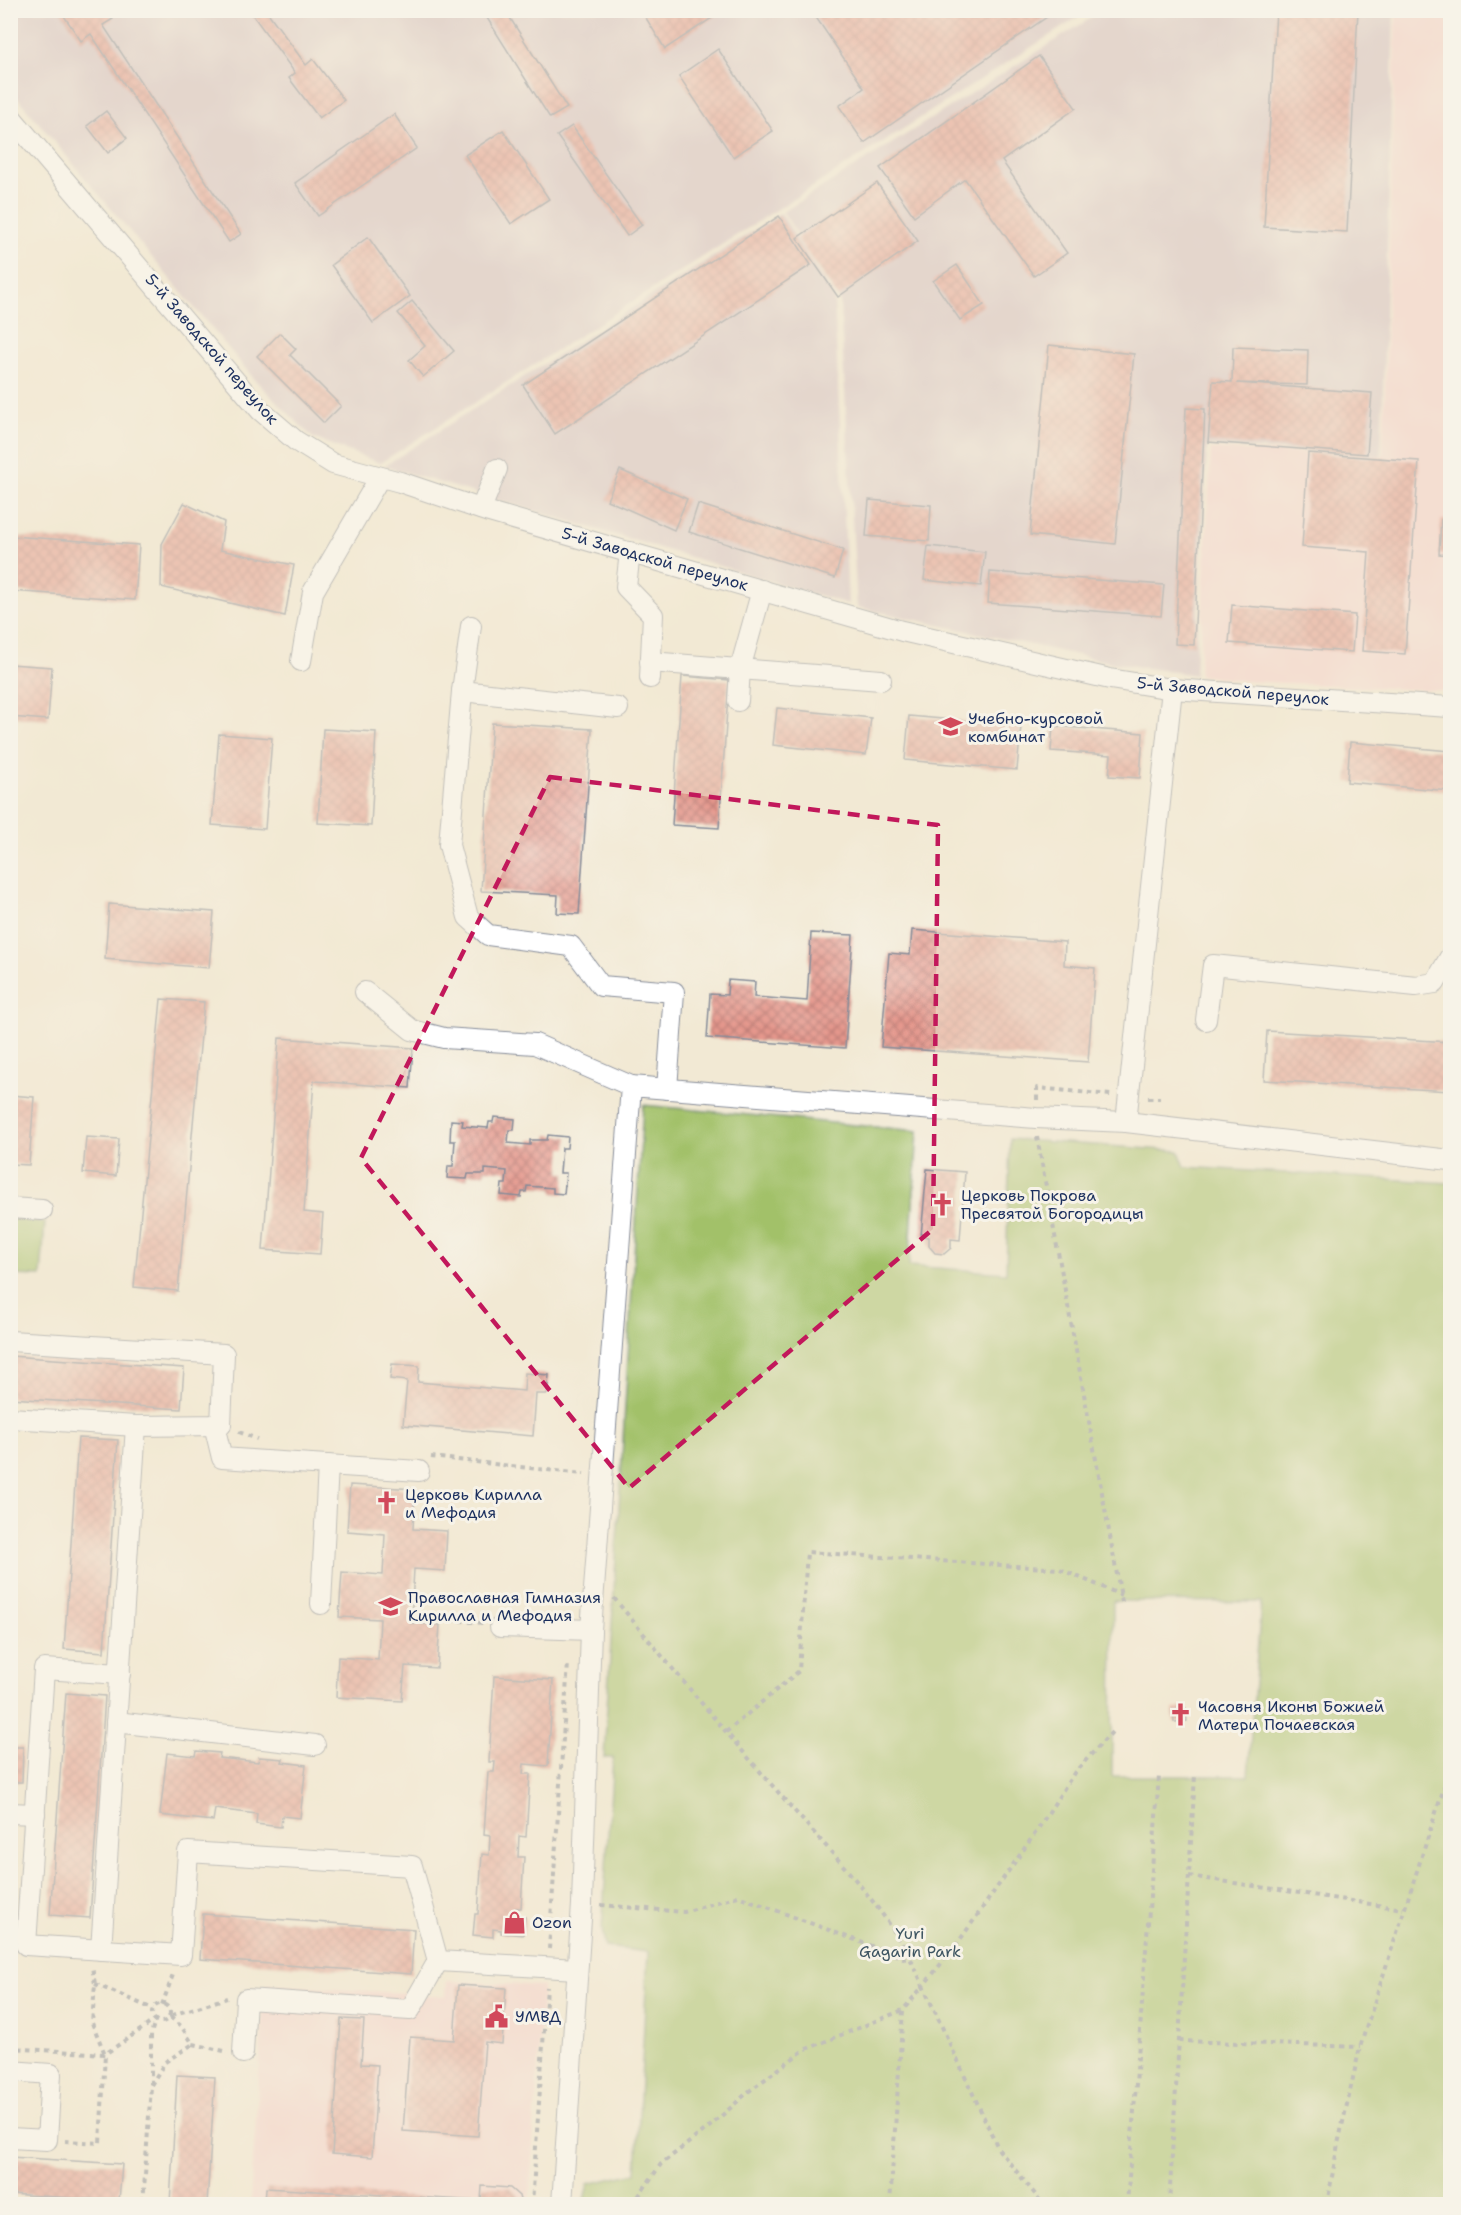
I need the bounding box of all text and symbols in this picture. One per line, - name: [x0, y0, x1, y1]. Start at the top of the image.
- street label: 5-й Заводской переулок: [141, 269, 284, 429]
- street label: 5-й Заводской переулок: [559, 522, 751, 596]
- street label: 5-й Заводской переулок: [1136, 672, 1330, 710]
- place label: Учебно-курсовой комбинат: [968, 708, 1103, 747]
- school or university icon: Учебно-курсовой комбинат: [937, 714, 963, 740]
- place label: Церковь Покрова Пресвятой Богородицы: [961, 1185, 1144, 1224]
- church icon: Церковь Покрова Пресвятой Богородицы: [930, 1191, 956, 1217]
- place label: Церковь Кирилла и Мефодия: [405, 1484, 542, 1523]
- church icon: Церковь Кирилла и Мефодия: [374, 1490, 400, 1516]
- place label: Православная Гимназия Кирилла и Мефодия: [408, 1587, 601, 1626]
- school or university icon: Православная Гимназия Кирилла и Мефодия: [377, 1593, 403, 1619]
- place label: Часовня Иконы Божией Матери Почаевская: [1198, 1696, 1384, 1735]
- church icon: Часовня Иконы Божией Матери Почаевская: [1167, 1702, 1193, 1728]
- shop icon: Ozon: [501, 1909, 527, 1935]
- place label: Ozon: [532, 1912, 572, 1933]
- park label: Yuri Gagarin Park: [859, 1923, 961, 1962]
- public building icon: УМВД: [484, 2003, 510, 2029]
- place label: УМВД: [515, 2006, 561, 2027]

